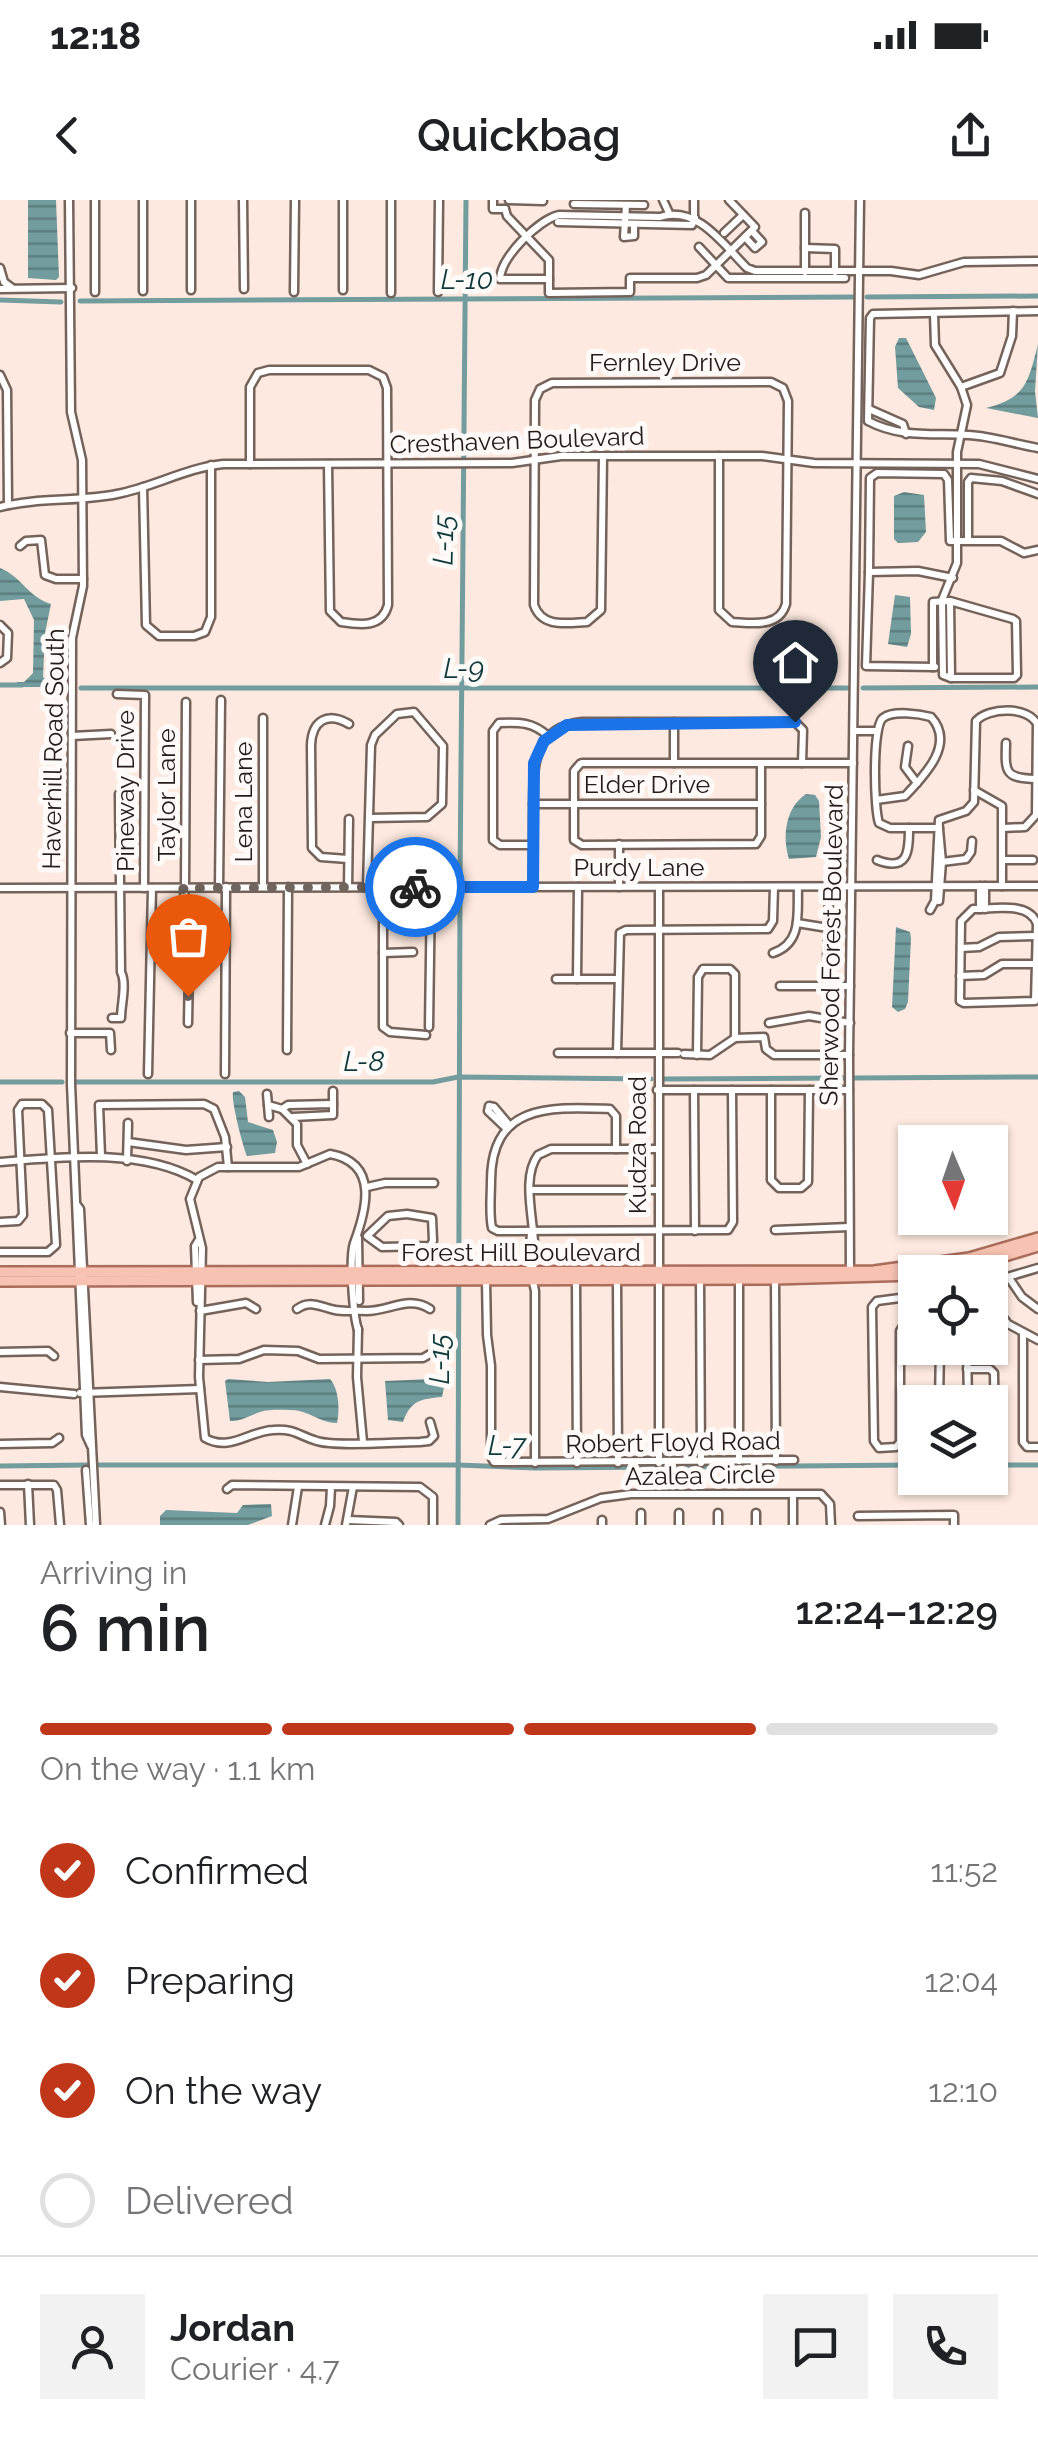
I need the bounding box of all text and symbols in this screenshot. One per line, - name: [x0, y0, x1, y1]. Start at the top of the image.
- text: 12:18: [50, 13, 141, 58]
- icon: back: [40, 108, 95, 163]
- icon: share: [943, 108, 998, 163]
- text: Quickbag: [417, 109, 621, 162]
- water label: L-10: [441, 263, 493, 296]
- street label: Fernley Drive: [589, 347, 741, 377]
- street label: Cresthaven Boulevard: [389, 421, 645, 459]
- water label: L-15: [427, 514, 460, 566]
- pin: [753, 620, 838, 723]
- street label: Haverhill Road South: [36, 628, 70, 870]
- icon: home: [768, 635, 823, 690]
- water label: L-9: [444, 652, 484, 685]
- street label: Pineway Drive: [110, 710, 140, 872]
- street label: Taylor Lane: [151, 728, 181, 862]
- street label: Lena Lane: [228, 742, 258, 863]
- street label: Elder Drive: [584, 769, 710, 799]
- street label: Sherwood Forest Boulevard: [813, 784, 849, 1106]
- courier: [365, 837, 465, 937]
- street label: Purdy Lane: [573, 852, 705, 882]
- icon: bike: [388, 860, 443, 915]
- pin: [146, 894, 231, 997]
- icon: bag: [161, 909, 216, 964]
- water label: L-8: [344, 1045, 384, 1078]
- street label: Kudza Road: [622, 1076, 652, 1214]
- north arrow: [898, 1125, 1008, 1235]
- map controls: [898, 1125, 1008, 1495]
- street label: Forest Hill Boulevard: [401, 1237, 641, 1267]
- button: locate: [898, 1255, 1008, 1365]
- water label: L-15: [423, 1333, 456, 1384]
- button: layers: [898, 1385, 1008, 1495]
- street label: Robert Floyd Road: [565, 1425, 781, 1459]
- water label: L-7: [488, 1429, 528, 1462]
- street label: Azalea Circle: [625, 1459, 775, 1491]
- text: Arriving in: [40, 1554, 187, 1591]
- text: 12:24–12:29: [795, 1588, 998, 1633]
- text: 6 min: [40, 1590, 210, 1666]
- text: On the way · 1.1 km: [40, 1750, 316, 1787]
- icon: check: [40, 1843, 95, 1898]
- text: Confirmed: [125, 1848, 309, 1893]
- text: 11:52: [930, 1852, 998, 1889]
- icon: check: [40, 1953, 95, 2008]
- text: Preparing: [125, 1958, 295, 2003]
- text: 12:04: [925, 1962, 998, 1999]
- icon: check: [40, 2063, 95, 2118]
- text: On the way: [125, 2068, 322, 2113]
- text: 12:10: [928, 2072, 998, 2109]
- text: Delivered: [125, 2178, 294, 2223]
- button: person: [40, 2294, 145, 2399]
- button: chat: [763, 2294, 868, 2399]
- button: phone: [893, 2294, 998, 2399]
- text: Jordan: [170, 2305, 295, 2350]
- text: Courier · 4.7: [170, 2350, 340, 2387]

